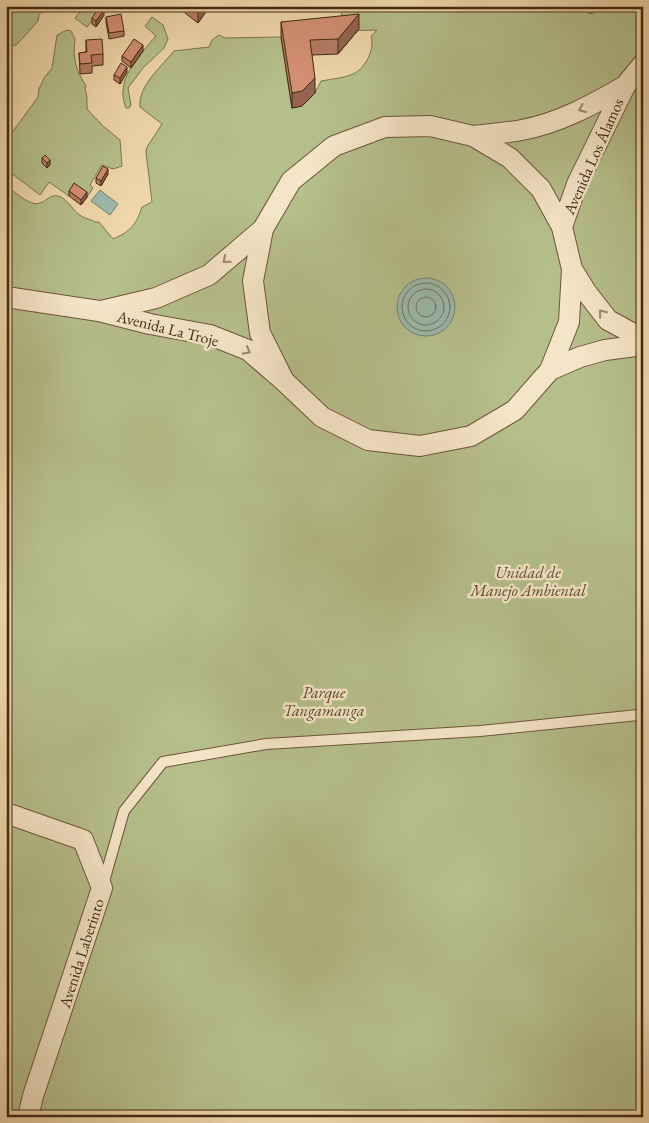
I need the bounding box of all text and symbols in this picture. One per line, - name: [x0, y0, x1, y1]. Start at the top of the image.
- street label: Avenida Los Álamos: [558, 95, 629, 219]
- one-way arrow: [578, 103, 587, 114]
- one-way arrow: [223, 255, 232, 264]
- street label: Avenida La Troje: [114, 305, 221, 351]
- one-way arrow: [600, 310, 608, 319]
- one-way arrow: [241, 345, 250, 355]
- park label: Unidad de Manejo Ambiental: [469, 562, 586, 601]
- park label: Parque Tangamanga: [283, 682, 365, 721]
- street label: Avenida Laberinto: [54, 896, 109, 1011]

